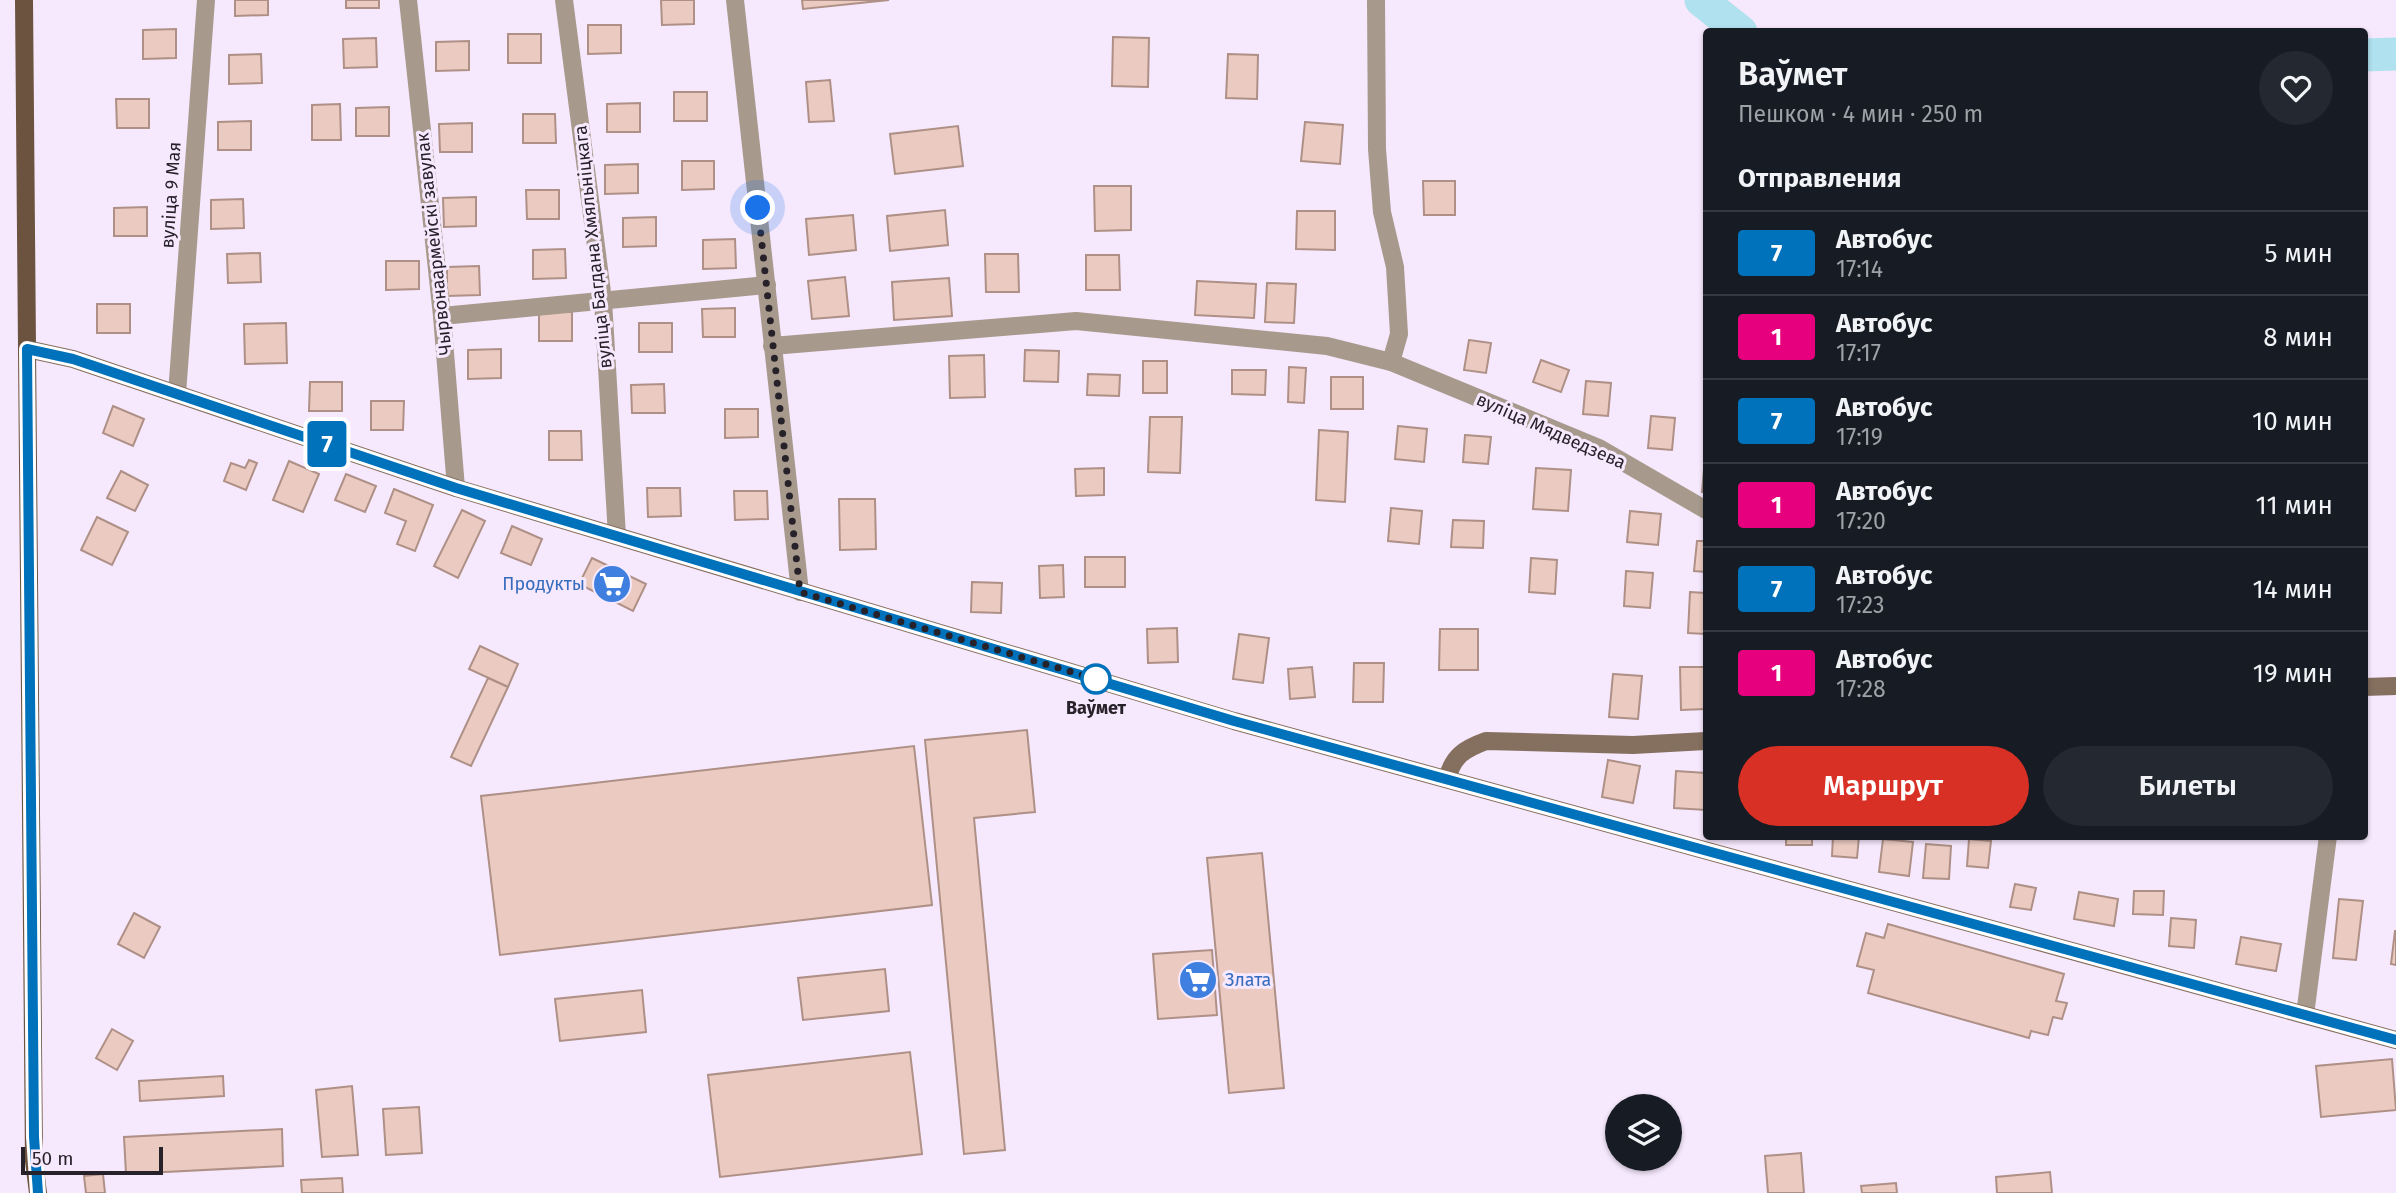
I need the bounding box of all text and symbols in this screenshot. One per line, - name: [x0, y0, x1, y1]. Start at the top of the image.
- button: heart: [2259, 51, 2333, 125]
- text: Ваўмет: [1738, 54, 1847, 94]
- text: Пешком · 4 мин · 250 m: [1738, 100, 1983, 128]
- street label: вуліца Багдана Хмяльніцкага: [569, 124, 617, 370]
- street label: Чырвонаармейскі завулак: [411, 131, 457, 356]
- street label: вуліца 9 Мая: [156, 141, 186, 249]
- text: Отправления: [1738, 163, 1901, 194]
- your location: [740, 190, 775, 225]
- text: Автобус: [1836, 224, 1933, 255]
- text: 5 мин: [2265, 238, 2333, 269]
- text: 7: [1771, 239, 1782, 267]
- text: 17:14: [1836, 255, 1883, 283]
- text: Автобус: [1836, 308, 1933, 339]
- text: 8 мин: [2263, 322, 2333, 353]
- text: 1: [1771, 323, 1782, 351]
- text: 17:17: [1836, 339, 1881, 367]
- street label: вуліца Мядведзева: [1473, 388, 1629, 474]
- text: Автобус: [1836, 392, 1933, 423]
- text: 10 мин: [2252, 406, 2333, 437]
- text: 7: [1771, 407, 1782, 435]
- line badge: 7: [304, 421, 350, 467]
- text: 17:19: [1836, 423, 1883, 451]
- text: 7: [321, 430, 333, 458]
- text: Автобус: [1836, 476, 1933, 507]
- text: 11 мин: [2255, 490, 2333, 521]
- text: 1: [1771, 491, 1782, 519]
- text: 17:20: [1836, 507, 1886, 535]
- text: Автобус: [1836, 560, 1933, 591]
- supermarket icon: Продукты: [591, 563, 633, 605]
- place label: Продукты: [502, 573, 585, 595]
- text: 14 мин: [2253, 574, 2333, 605]
- text: 7: [1771, 575, 1782, 603]
- text: 17:23: [1836, 591, 1884, 619]
- text: Автобус: [1836, 644, 1933, 675]
- text: 19 мин: [2253, 658, 2333, 689]
- text: 1: [1771, 659, 1782, 687]
- marker: Ваўмет: [1081, 664, 1111, 694]
- text: 17:28: [1836, 675, 1886, 703]
- place label: Ваўмет: [1066, 697, 1126, 719]
- button: Маршрут: [1738, 746, 2029, 826]
- button: Билеты: [2043, 746, 2333, 826]
- supermarket icon: Злата: [1177, 959, 1219, 1001]
- place label: Злата: [1225, 969, 1271, 991]
- map controls: [1605, 1094, 1682, 1171]
- button: layers: [1605, 1094, 1682, 1171]
- scale bar: [21, 1144, 163, 1176]
- text: 50 m: [32, 1147, 73, 1170]

